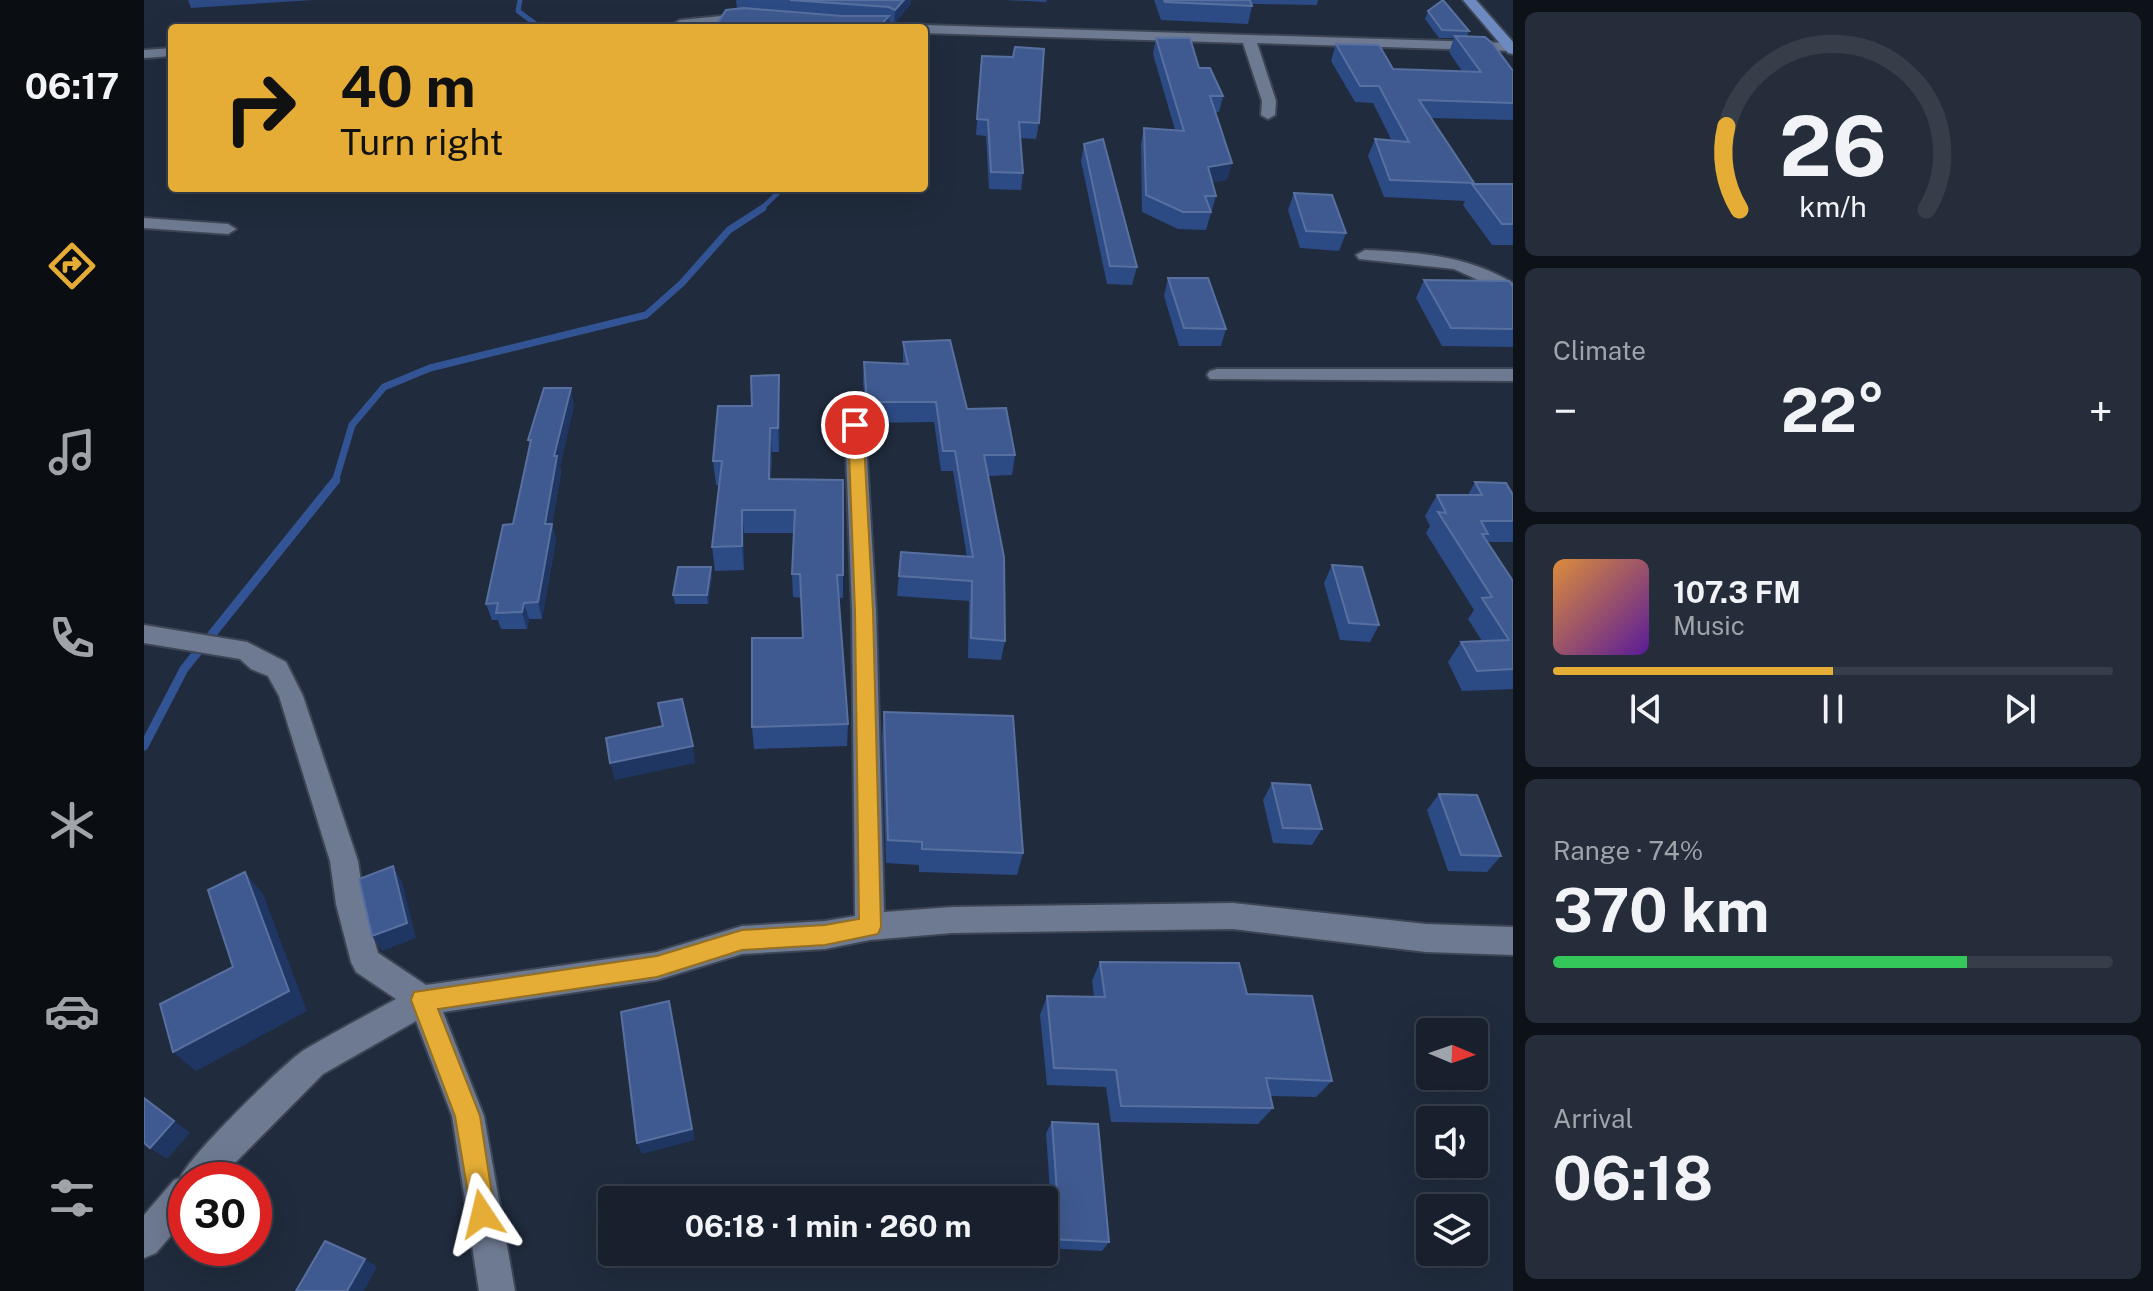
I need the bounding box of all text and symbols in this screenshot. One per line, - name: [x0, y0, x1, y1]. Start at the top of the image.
- text: 40 m: [340, 54, 476, 120]
- icon: right: [208, 56, 312, 160]
- text: 06:17: [25, 65, 119, 107]
- text: 26: [1779, 96, 1887, 194]
- text: Turn right: [340, 121, 503, 163]
- text: km/h: [1799, 190, 1867, 223]
- icon: directions: [44, 238, 100, 294]
- text: Climate: [1553, 335, 1646, 366]
- text: 22°: [1781, 375, 1885, 446]
- text: −: [1553, 385, 1577, 437]
- text: +: [2089, 385, 2113, 437]
- pin: [821, 391, 889, 459]
- icon: arrive: [833, 403, 877, 447]
- icon: music: [44, 424, 100, 480]
- text: 107.3 FM: [1673, 574, 1801, 610]
- icon: phone: [44, 610, 100, 666]
- text: Music: [1673, 610, 1745, 641]
- icon: previous: [1624, 687, 1668, 731]
- icon: pause: [1811, 687, 1855, 731]
- icon: next: [1998, 687, 2042, 731]
- icon: climate: [44, 797, 100, 853]
- text: Range · 74%: [1553, 835, 1703, 866]
- text: 370 km: [1553, 875, 1770, 946]
- icon: car: [44, 983, 100, 1039]
- north arrow: [1416, 1018, 1488, 1090]
- map controls: [1416, 1018, 1488, 1266]
- text: Arrival: [1553, 1103, 1633, 1134]
- button: sound: [1416, 1106, 1488, 1178]
- text: 06:18: [1553, 1143, 1713, 1214]
- speed limit sign: 30: [168, 1162, 272, 1266]
- icon: filters: [44, 1170, 100, 1226]
- position arrow: [440, 1172, 524, 1256]
- button: layers: [1416, 1194, 1488, 1266]
- text: 06:18 · 1 min · 260 m: [685, 1208, 971, 1244]

